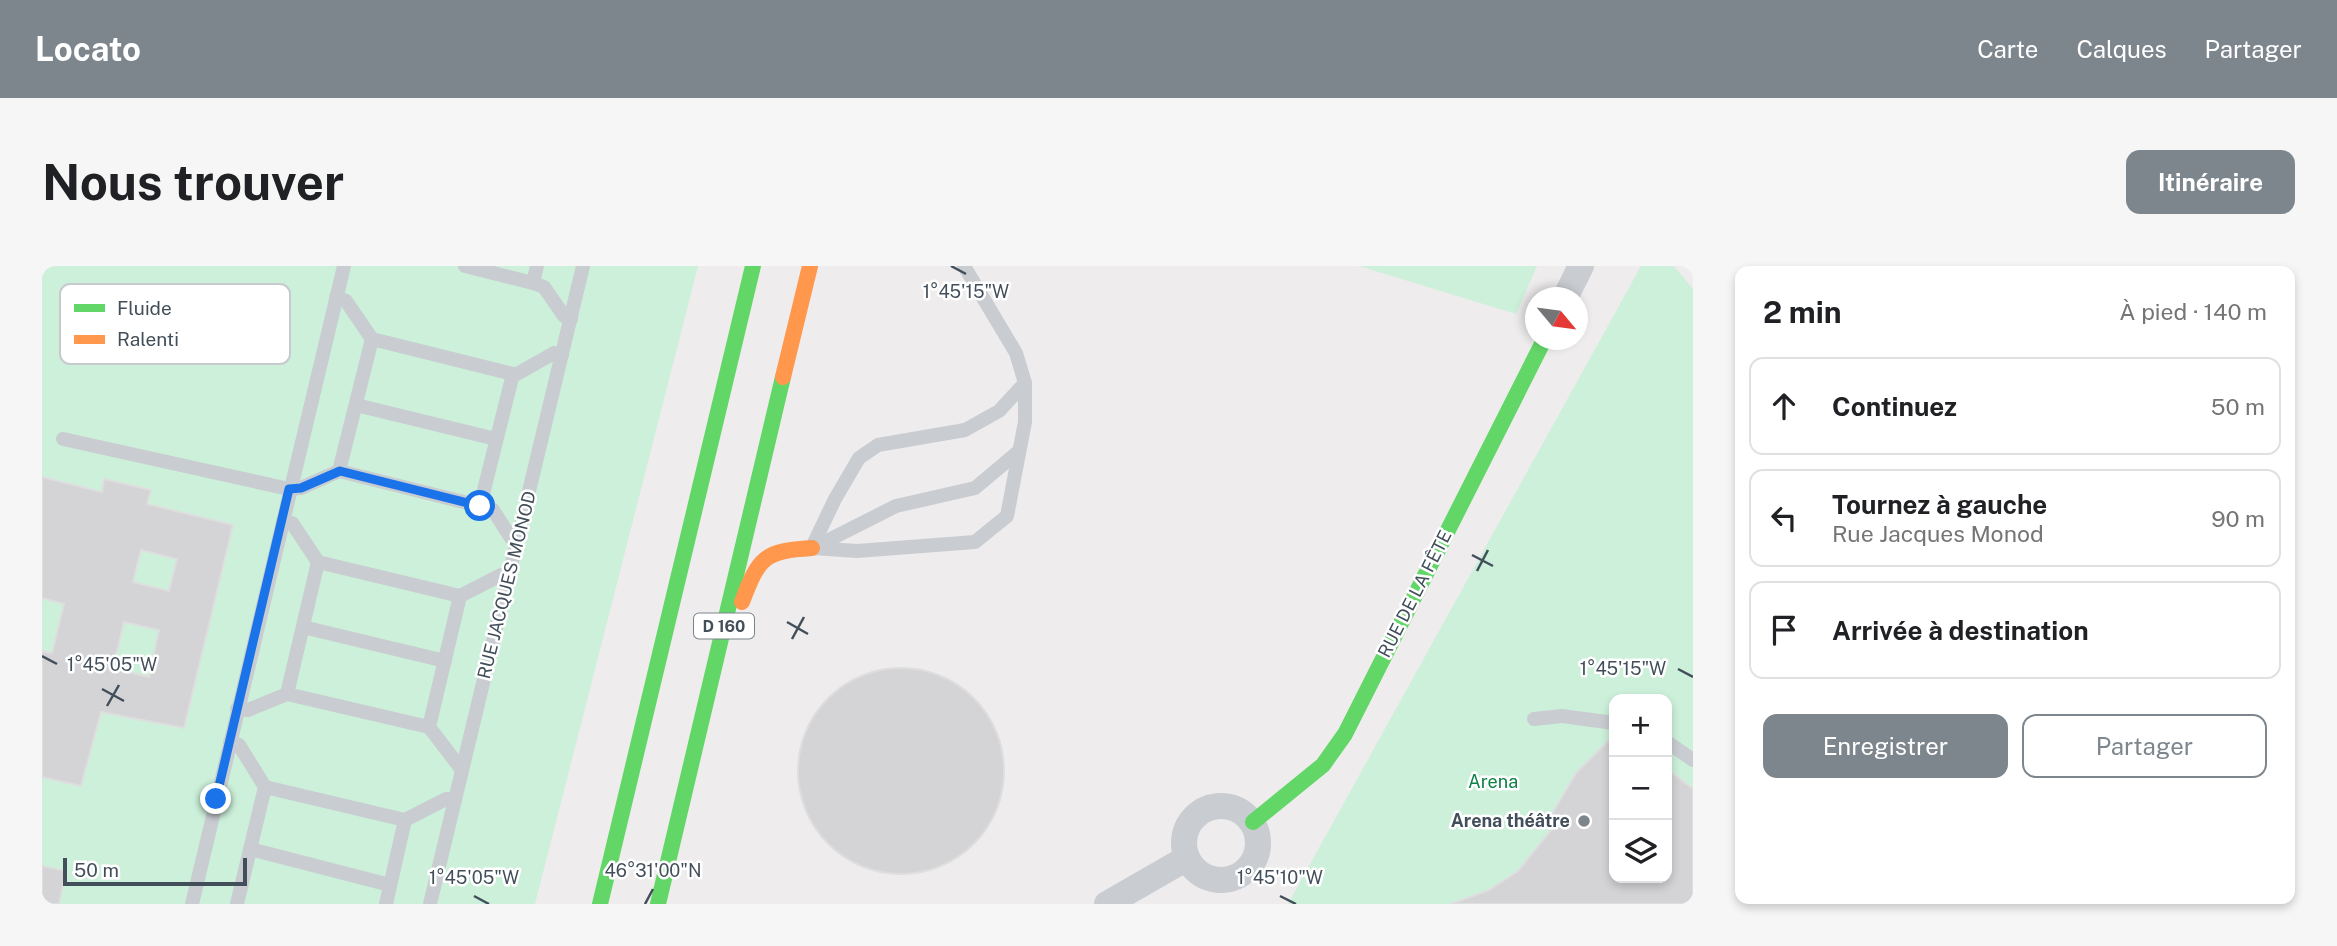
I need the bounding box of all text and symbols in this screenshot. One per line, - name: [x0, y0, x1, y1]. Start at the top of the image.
- text: Locato: [35, 30, 141, 68]
- text: Carte: [1977, 35, 2038, 63]
- text: Calques: [2076, 35, 2167, 63]
- text: Partager: [2205, 35, 2302, 63]
- button: Itinéraire: [2126, 150, 2295, 214]
- text: Nous trouver: [42, 153, 344, 211]
- text: 1°45'15"W: [923, 281, 1009, 302]
- legend: [60, 284, 290, 364]
- north arrow: [1525, 287, 1588, 350]
- text: 2 min: [1763, 294, 1842, 330]
- text: Fluide: [117, 297, 172, 319]
- text: À pied · 140 m: [2119, 298, 2267, 325]
- text: Ralenti: [117, 328, 179, 350]
- icon: ahead: [1765, 387, 1803, 425]
- text: Continuez: [1832, 391, 1957, 422]
- text: 50 m: [2211, 393, 2265, 420]
- street label: RUE JACQUES MONOD: [473, 489, 540, 681]
- text: Tournez à gauche: [1832, 489, 2047, 520]
- route start: [464, 490, 495, 521]
- icon: left: [1765, 499, 1803, 537]
- text: 90 m: [2211, 505, 2265, 532]
- text: Rue Jacques Monod: [1832, 520, 2044, 547]
- street label: RUE DE LA FÊTE: [1373, 527, 1456, 661]
- icon: arrive: [1765, 611, 1803, 649]
- road number: D 160: [694, 614, 754, 638]
- text: Arrivée à destination: [1832, 615, 2089, 646]
- text: 1°45'05"W: [67, 654, 157, 675]
- text: 1°45'15"W: [1580, 658, 1666, 679]
- map controls: [1609, 694, 1672, 883]
- button: +: [1609, 694, 1672, 757]
- button: Enregistrer: [1763, 714, 2008, 778]
- button: Partager: [2022, 714, 2267, 778]
- button: −: [1609, 757, 1672, 820]
- park label: Arena: [1468, 771, 1518, 792]
- route end: [200, 783, 231, 814]
- place label: Arena théâtre: [1451, 810, 1570, 831]
- marker: Arena théâtre: [1576, 813, 1592, 829]
- button: layers: [1609, 820, 1672, 883]
- scale bar: [63, 855, 247, 887]
- text: 50 m: [74, 859, 119, 881]
- text: 46°31'00"N: [604, 860, 702, 881]
- text: 1°45'05"W: [429, 867, 519, 888]
- text: 1°45'10"W: [1237, 867, 1323, 888]

